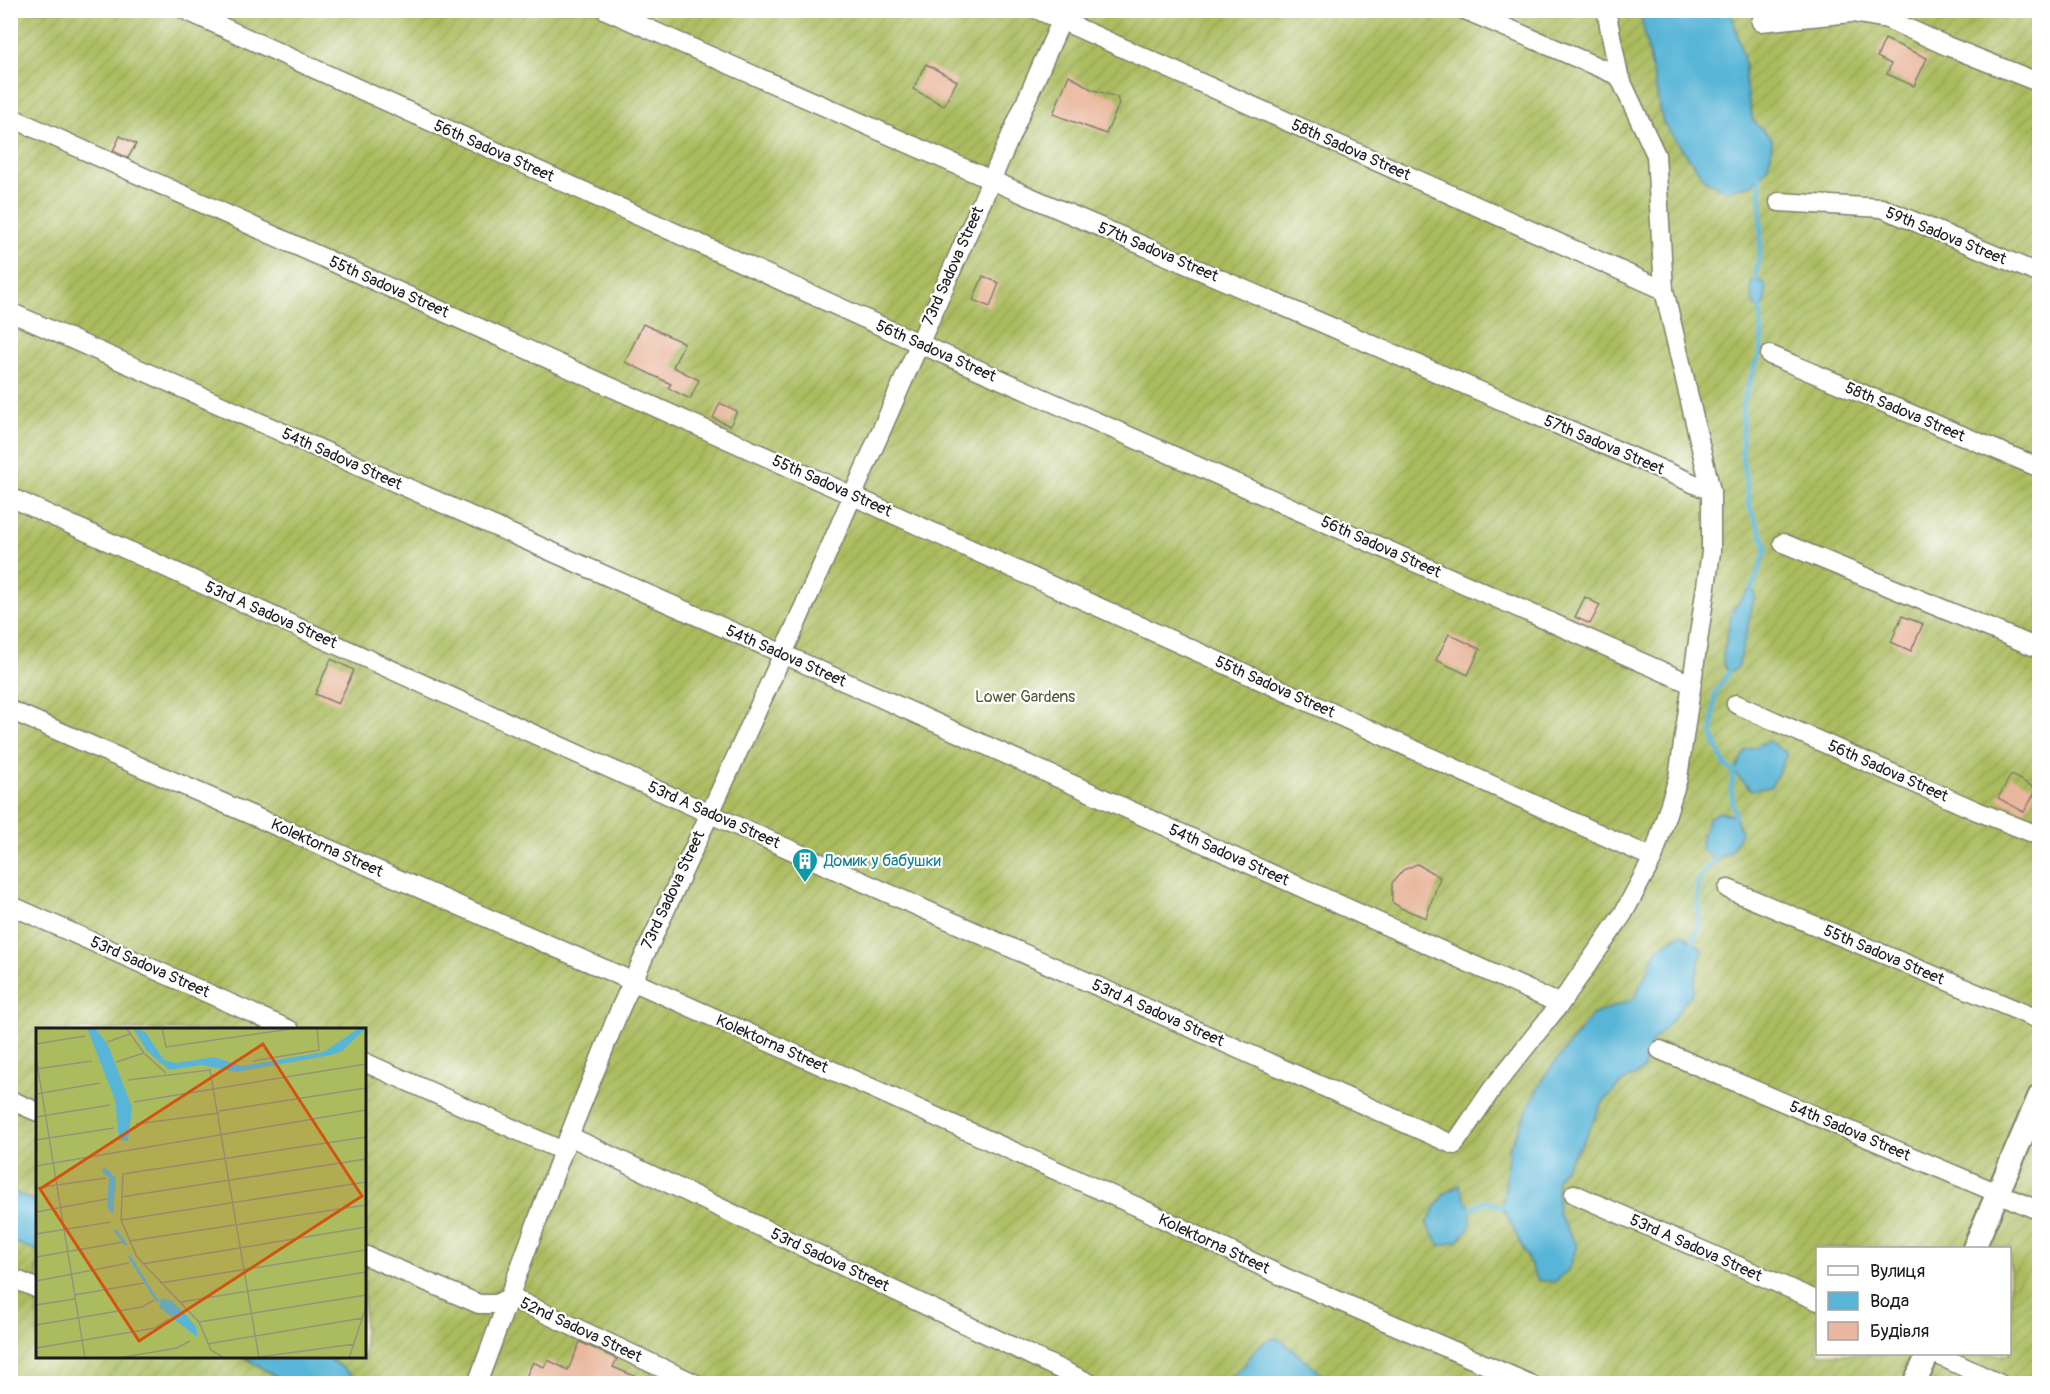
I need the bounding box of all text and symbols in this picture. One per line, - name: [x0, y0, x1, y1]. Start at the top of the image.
- street label: 56th Sadova Street: [431, 115, 558, 187]
- street label: 58th Sadova Street: [1288, 115, 1414, 186]
- street label: 73rd Sadova Street: [918, 203, 988, 329]
- street label: 59th Sadova Street: [1883, 203, 2010, 270]
- street label: 57th Sadova Street: [1095, 218, 1222, 287]
- street label: 55th Sadova Street: [326, 252, 453, 323]
- street label: 56th Sadova Street: [873, 315, 1000, 387]
- street label: 58th Sadova Street: [1842, 378, 1969, 447]
- street label: 57th Sadova Street: [1541, 411, 1668, 480]
- street label: 54th Sadova Street: [279, 423, 406, 495]
- street label: 55th Sadova Street: [769, 451, 896, 522]
- street label: 56th Sadova Street: [1318, 511, 1445, 583]
- street label: 53rd A Sadova Street: [202, 577, 341, 653]
- street label: 54th Sadova Street: [723, 620, 850, 692]
- street label: 55th Sadova Street: [1212, 652, 1339, 723]
- park label: Lower Gardens: [975, 687, 1075, 707]
- street label: 56th Sadova Street: [1825, 735, 1952, 807]
- street label: 53rd A Sadova Street: [645, 777, 784, 853]
- street label: Kolektorna Street: [268, 814, 387, 882]
- street label: 54th Sadova Street: [1166, 819, 1293, 891]
- street label: 73rd Sadova Street: [637, 827, 709, 952]
- building icon: Домик у бабушки: [790, 846, 820, 884]
- place label: Домик у бабушки: [823, 851, 941, 871]
- street label: 55th Sadova Street: [1821, 921, 1948, 990]
- street label: 53rd Sadova Street: [87, 932, 213, 1003]
- street label: 53rd A Sadova Street: [1089, 975, 1228, 1051]
- street label: Kolektorna Street: [713, 1010, 832, 1078]
- inset map: [36, 1028, 366, 1358]
- street label: 54th Sadova Street: [1786, 1096, 1914, 1166]
- street label: Kolektorna Street: [1155, 1209, 1273, 1279]
- street label: 53rd A Sadova Street: [1627, 1210, 1766, 1286]
- street label: 53rd Sadova Street: [767, 1224, 893, 1296]
- legend: [1816, 1247, 2011, 1355]
- text: Вулиця: [1870, 1260, 1925, 1283]
- text: Вода: [1870, 1290, 1909, 1313]
- street label: 52nd Sadova Street: [517, 1293, 646, 1367]
- text: Будівля: [1870, 1320, 1929, 1343]

